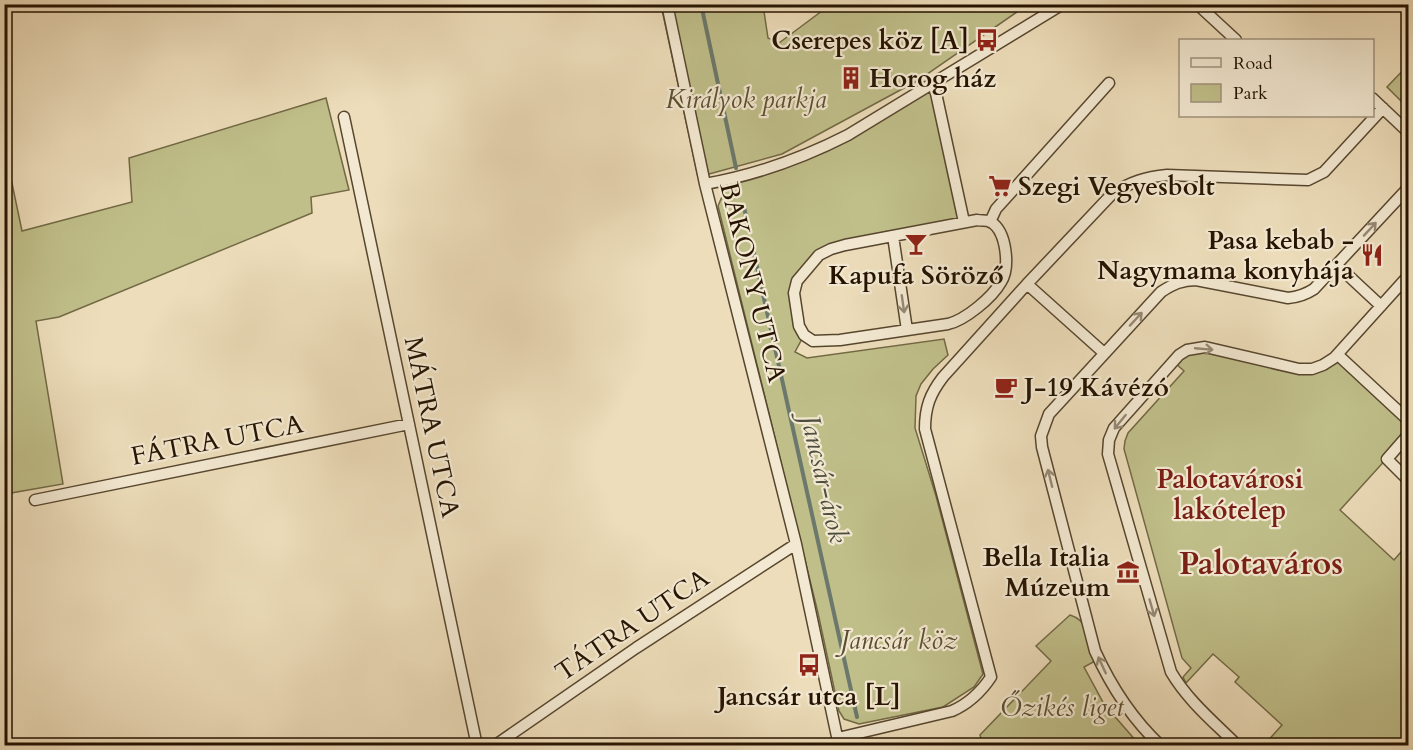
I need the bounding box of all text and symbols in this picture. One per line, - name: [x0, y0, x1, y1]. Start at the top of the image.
- place label: Cserepes köz [A]: [771, 23, 969, 58]
- bus stop icon: Cserepes köz [A]: [974, 27, 1000, 53]
- legend: [1179, 39, 1374, 117]
- text: Road: [1233, 51, 1273, 76]
- place label: Horog ház: [869, 61, 996, 96]
- building icon: Horog ház: [838, 65, 864, 91]
- text: Park: [1233, 81, 1268, 106]
- park label: Királyok parkja: [665, 82, 827, 117]
- place label: Szegi Vegyesbolt: [1018, 169, 1215, 204]
- supermarket icon: Szegi Vegyesbolt: [987, 173, 1013, 199]
- street label: BAKONY UTCA: [711, 178, 795, 386]
- one-way arrow: [1363, 222, 1377, 237]
- place label: Pasa kebab - Nagymama konyhája: [1097, 223, 1354, 288]
- bar icon: Kapufa Söröző: [903, 231, 929, 257]
- restaurant icon: Pasa kebab - Nagymama konyhája: [1359, 242, 1385, 268]
- place label: Kapufa Söröző: [828, 258, 1004, 293]
- one-way arrow: [898, 293, 909, 313]
- one-way arrow: [1129, 312, 1143, 327]
- street label: MÁTRA UTCA: [396, 333, 468, 521]
- one-way arrow: [1194, 343, 1214, 354]
- place label: J-19 Kávézó: [1020, 370, 1169, 405]
- cafe icon: J-19 Kávézó: [993, 374, 1019, 400]
- water label: Jancsár-árok: [790, 405, 857, 547]
- street label: FÁTRA UTCA: [128, 406, 306, 474]
- one-way arrow: [1114, 414, 1127, 430]
- district label: Palotavárosi lakótelep: [1157, 461, 1303, 529]
- one-way arrow: [1043, 469, 1055, 488]
- place label: Bella Italia Múzeum: [982, 540, 1110, 605]
- district label: Palotaváros: [1179, 542, 1343, 586]
- museum icon: Bella Italia Múzeum: [1115, 559, 1141, 585]
- street label: TÁTRA UTCA: [548, 560, 716, 690]
- one-way arrow: [1147, 598, 1158, 617]
- park label: Jancsár köz: [835, 623, 958, 658]
- bus stop icon: Jancsár utca [L]: [796, 652, 822, 678]
- one-way arrow: [1095, 657, 1107, 675]
- place label: Jancsár utca [L]: [713, 679, 901, 714]
- park label: Őzikés liget: [1000, 690, 1124, 725]

